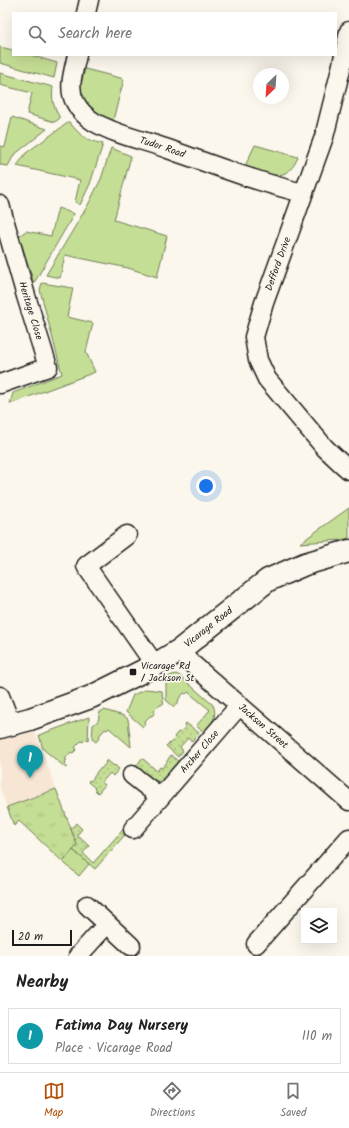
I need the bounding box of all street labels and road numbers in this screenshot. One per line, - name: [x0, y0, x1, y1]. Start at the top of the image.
- street label: Tudor Road: [138, 132, 188, 163]
- street label: Defford Drive: [261, 234, 295, 293]
- street label: Heritage Close: [14, 279, 47, 342]
- street label: Vicarage Road: [181, 602, 237, 652]
- street label: Jackson Street: [235, 700, 292, 753]
- street label: Archer Close: [176, 726, 223, 777]

